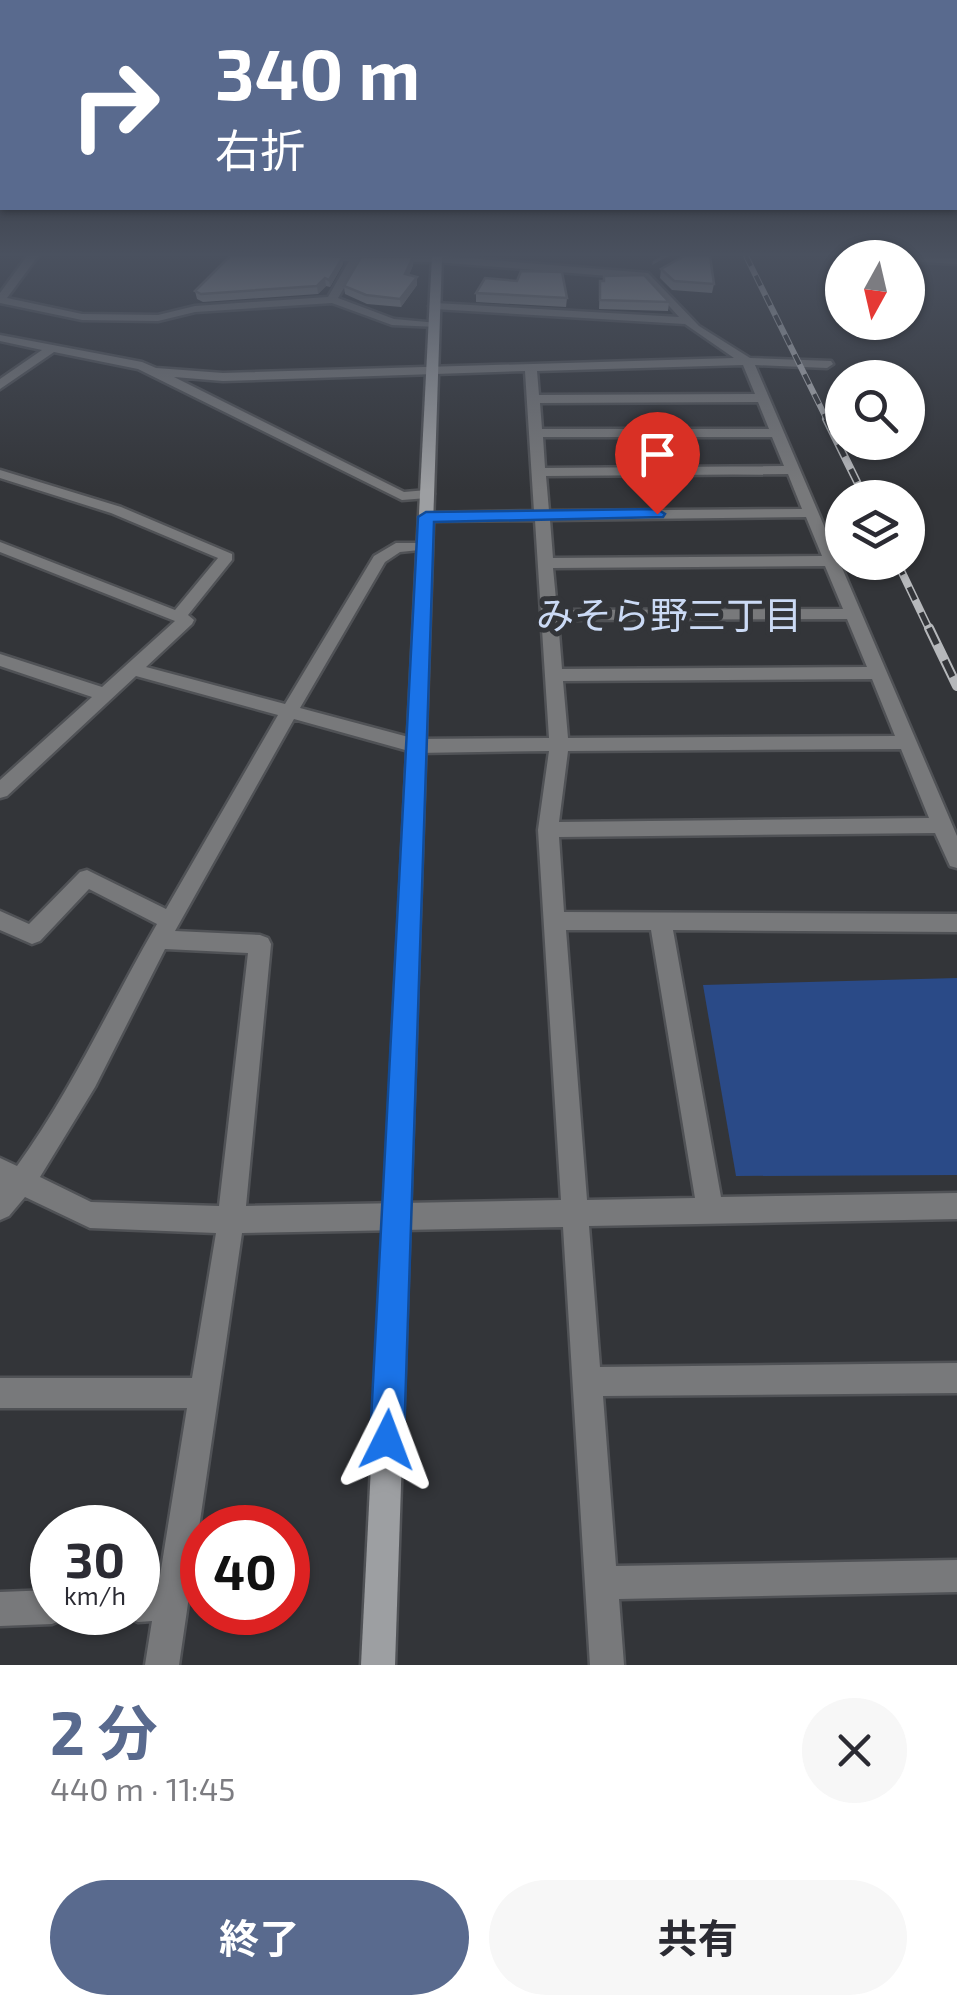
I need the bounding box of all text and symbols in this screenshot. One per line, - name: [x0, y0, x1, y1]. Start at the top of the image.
- text: 340 m: [215, 30, 420, 114]
- icon: right: [50, 40, 180, 170]
- text: 右折: [215, 122, 305, 176]
- north arrow: [825, 240, 925, 340]
- map controls: [825, 240, 925, 580]
- button: search: [825, 360, 925, 460]
- pin: [615, 412, 700, 515]
- icon: arrive: [630, 427, 685, 482]
- button: layers: [825, 480, 925, 580]
- district label: みそら野三丁目: [536, 591, 802, 637]
- position arrow: [335, 1388, 439, 1492]
- speed limit sign: 40: [180, 1505, 310, 1635]
- text: 30: [65, 1528, 125, 1588]
- text: km/h: [64, 1580, 126, 1610]
- text: 2 分: [50, 1695, 158, 1767]
- button: close: [802, 1698, 907, 1803]
- text: 440 m · 11:45: [50, 1769, 236, 1807]
- button: 終了: [50, 1880, 469, 1995]
- button: 共有: [489, 1880, 907, 1995]

